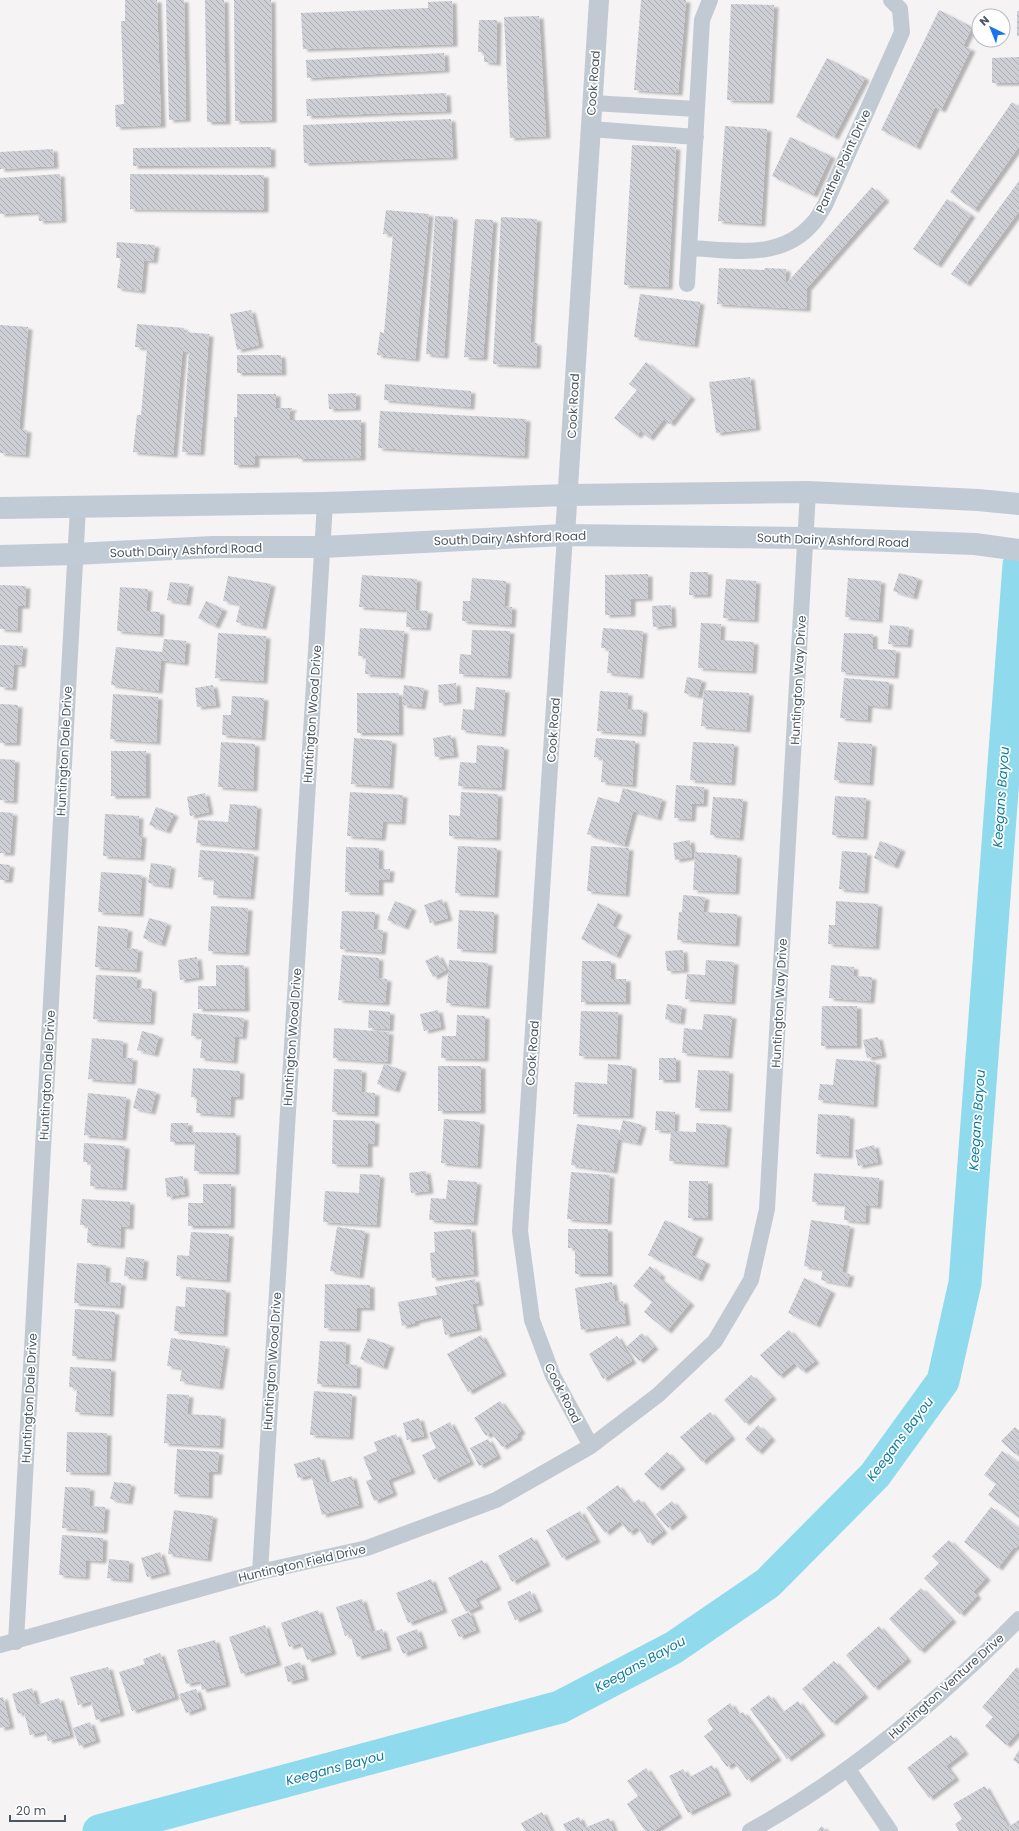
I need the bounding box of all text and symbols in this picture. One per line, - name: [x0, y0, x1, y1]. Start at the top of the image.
- north arrow: [971, 8, 1011, 48]
- text: N: [976, 12, 993, 29]
- street label: Cook Road: [582, 50, 604, 116]
- street label: Panther Point Drive: [811, 106, 875, 216]
- street label: Cook Road: [563, 373, 583, 439]
- street label: South Dairy Ashford Road: [434, 527, 586, 549]
- street label: South Dairy Ashford Road: [757, 529, 909, 551]
- street label: South Dairy Ashford Road: [110, 539, 262, 561]
- street label: Huntington Way Drive: [786, 615, 810, 745]
- street label: Huntington Wood Drive: [299, 644, 325, 784]
- street label: Huntington Dale Drive: [52, 686, 76, 816]
- street label: Cook Road: [542, 697, 564, 763]
- water label: Keegans Bayou: [988, 746, 1014, 848]
- street label: Huntington Way Drive: [767, 938, 791, 1068]
- street label: Huntington Wood Drive: [279, 967, 305, 1107]
- street label: Huntington Dale Drive: [35, 1010, 59, 1140]
- street label: Cook Road: [521, 1020, 543, 1086]
- water label: Keegans Bayou: [964, 1069, 990, 1171]
- street label: Huntington Wood Drive: [259, 1291, 285, 1431]
- street label: Huntington Dale Drive: [17, 1333, 41, 1463]
- street label: Cook Road: [541, 1360, 585, 1426]
- water label: Keegans Bayou: [862, 1393, 938, 1485]
- street label: Huntington Field Drive: [237, 1540, 367, 1586]
- street label: Huntington Venture Drive: [885, 1629, 1007, 1743]
- water label: Keegans Bayou: [591, 1631, 689, 1697]
- water label: Keegans Bayou: [284, 1746, 386, 1790]
- scale bar: [10, 1797, 65, 1823]
- text: 20 m: [16, 1802, 46, 1819]

